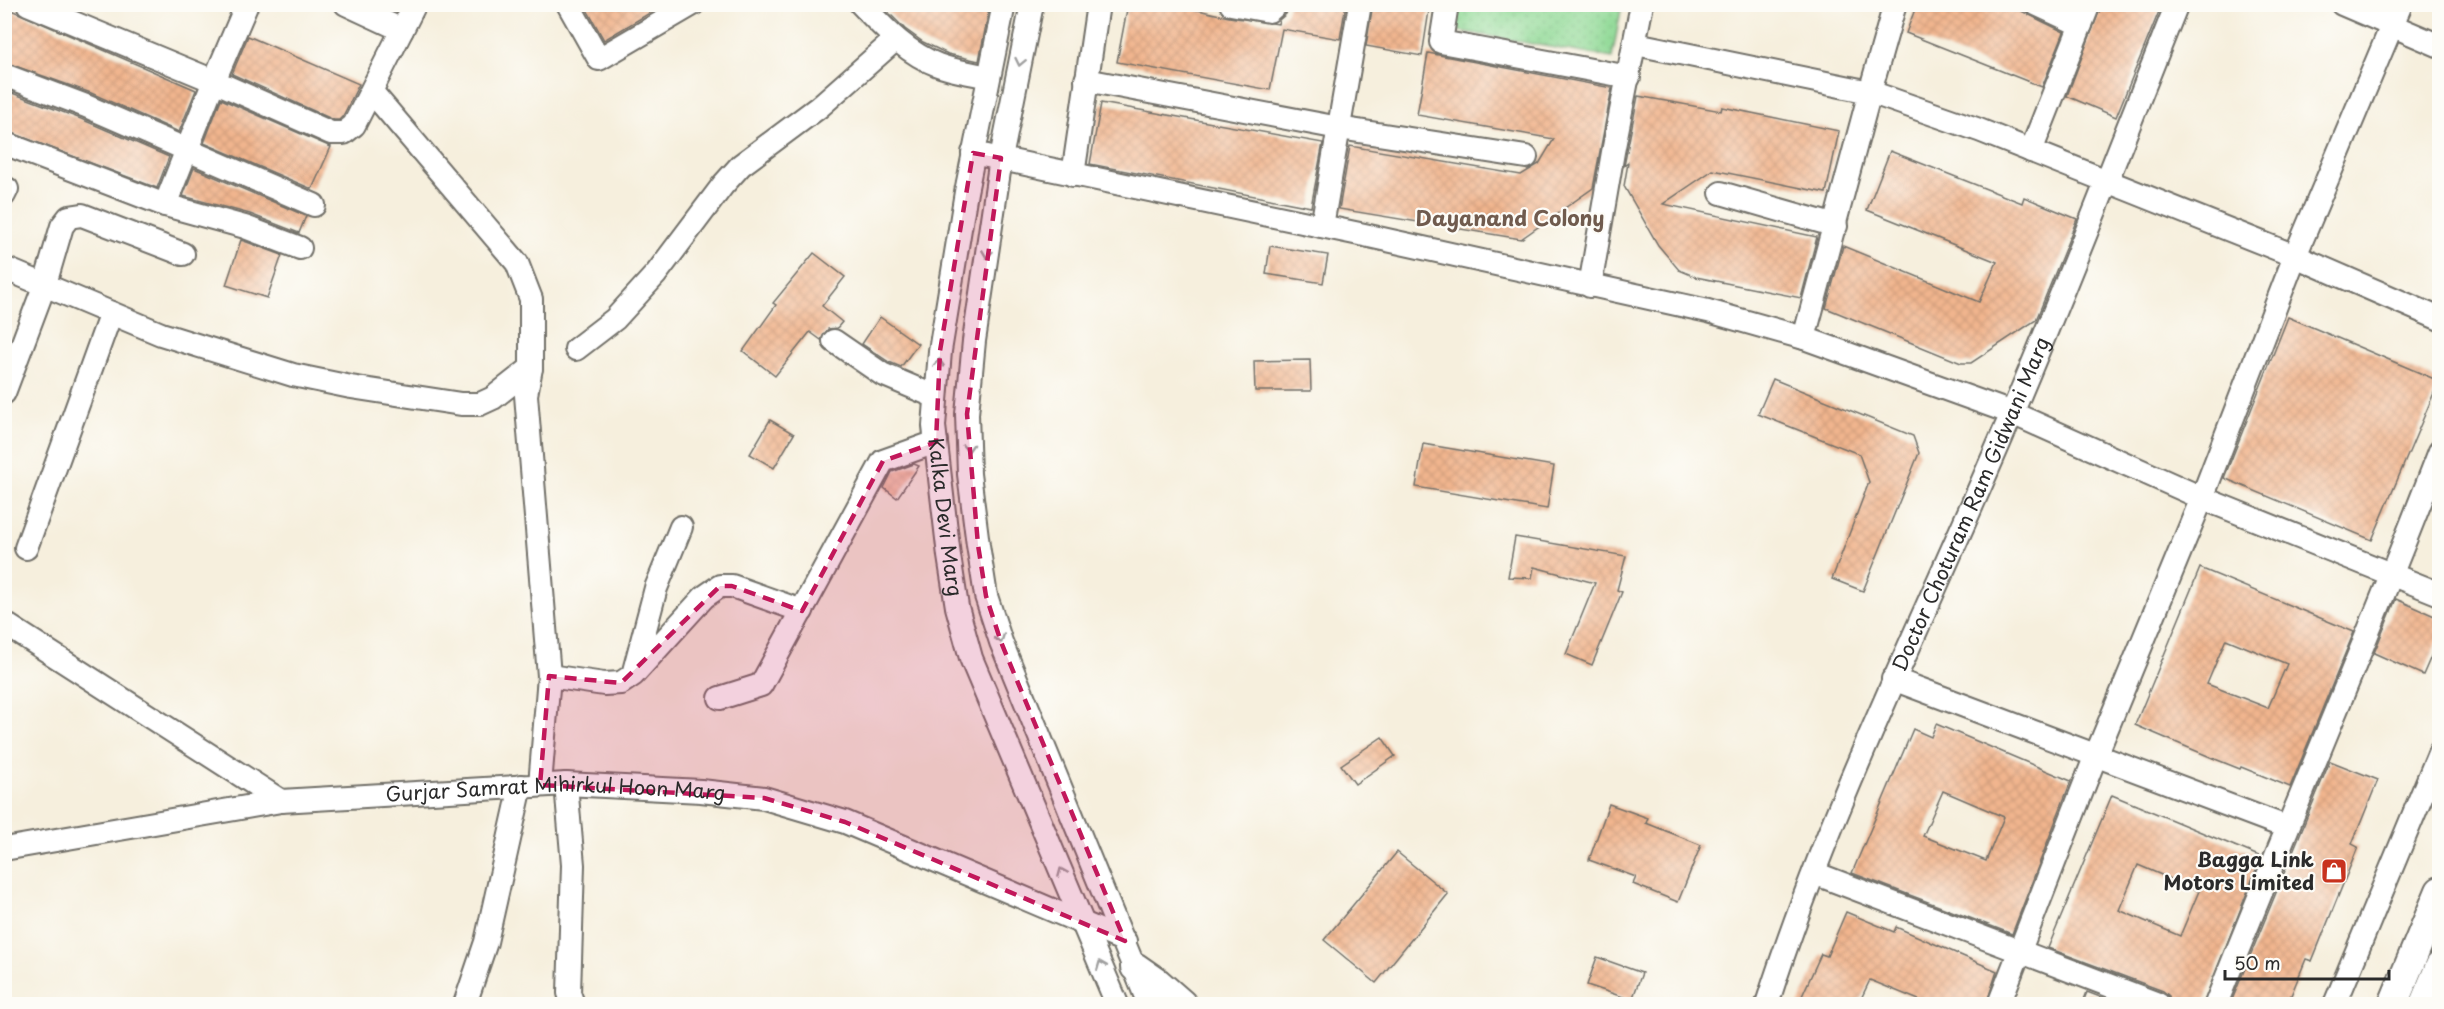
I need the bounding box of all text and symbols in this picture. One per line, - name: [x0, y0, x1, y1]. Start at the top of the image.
- one-way arrow: [1014, 57, 1027, 67]
- district label: Dayanand Colony: [1416, 201, 1604, 233]
- one-way arrow: [981, 249, 993, 259]
- street label: Doctor Choturam Ram Gidwani Marg: [1884, 332, 2056, 676]
- one-way arrow: [932, 359, 945, 368]
- street label: Kalka Devi Marg: [921, 436, 971, 598]
- one-way arrow: [961, 443, 974, 452]
- one-way arrow: [993, 633, 1006, 644]
- street label: Gurjar Samrat Mihirkul Hoon Marg: [385, 768, 727, 809]
- place label: Bagga Link Motors Limited: [2163, 844, 2315, 897]
- shop icon: Bagga Link Motors Limited: [2319, 856, 2349, 886]
- one-way arrow: [1057, 867, 1069, 878]
- scale bar: [2225, 943, 2388, 981]
- text: 50 m: [2234, 949, 2281, 976]
- one-way arrow: [1096, 960, 1108, 971]

